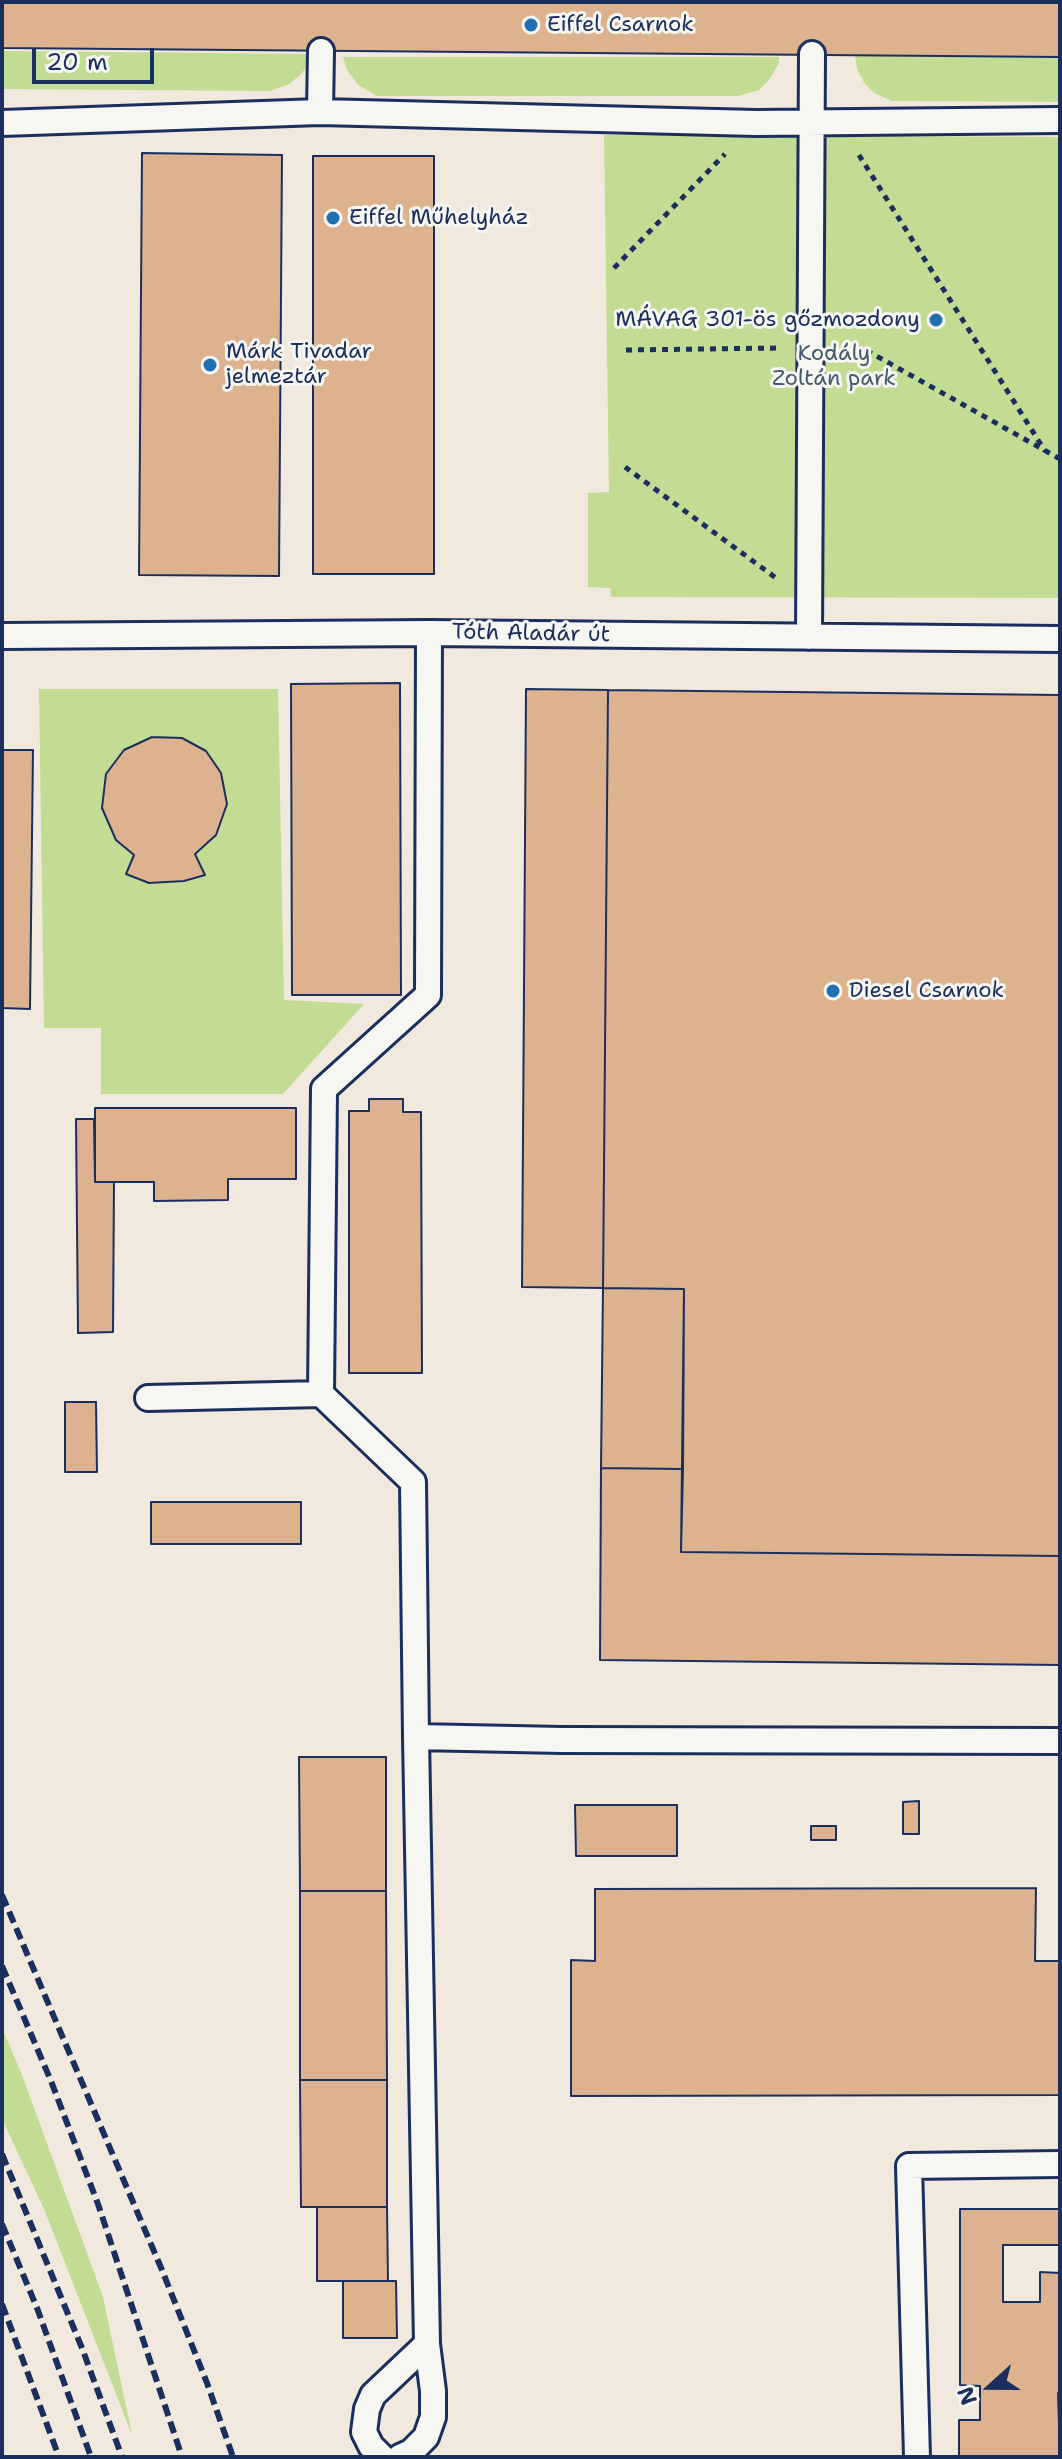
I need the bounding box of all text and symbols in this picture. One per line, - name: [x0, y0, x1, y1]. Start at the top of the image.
- place label: Eiffel Csarnok: [547, 12, 694, 38]
- marker: Eiffel Csarnok: [522, 16, 540, 34]
- scale bar: [36, 32, 158, 82]
- text: 20 m: [46, 46, 108, 78]
- place label: Eiffel Műhelyház: [349, 205, 529, 231]
- marker: Eiffel Műhelyház: [324, 209, 342, 227]
- place label: MÁVAG 301-ös gőzmozdony: [615, 307, 920, 333]
- marker: MÁVAG 301-ös gőzmozdony: [927, 311, 945, 329]
- place label: Márk Tivadar jelmeztár: [226, 339, 372, 390]
- park label: Kodály Zoltán park: [772, 341, 896, 392]
- marker: Márk Tivadar jelmeztár: [201, 356, 219, 374]
- street label: Tóth Aladár út: [452, 619, 610, 649]
- place label: Diesel Csarnok: [849, 978, 1004, 1004]
- marker: Diesel Csarnok: [824, 982, 842, 1000]
- north arrow: [950, 2347, 1030, 2427]
- text: N: [950, 2382, 984, 2409]

